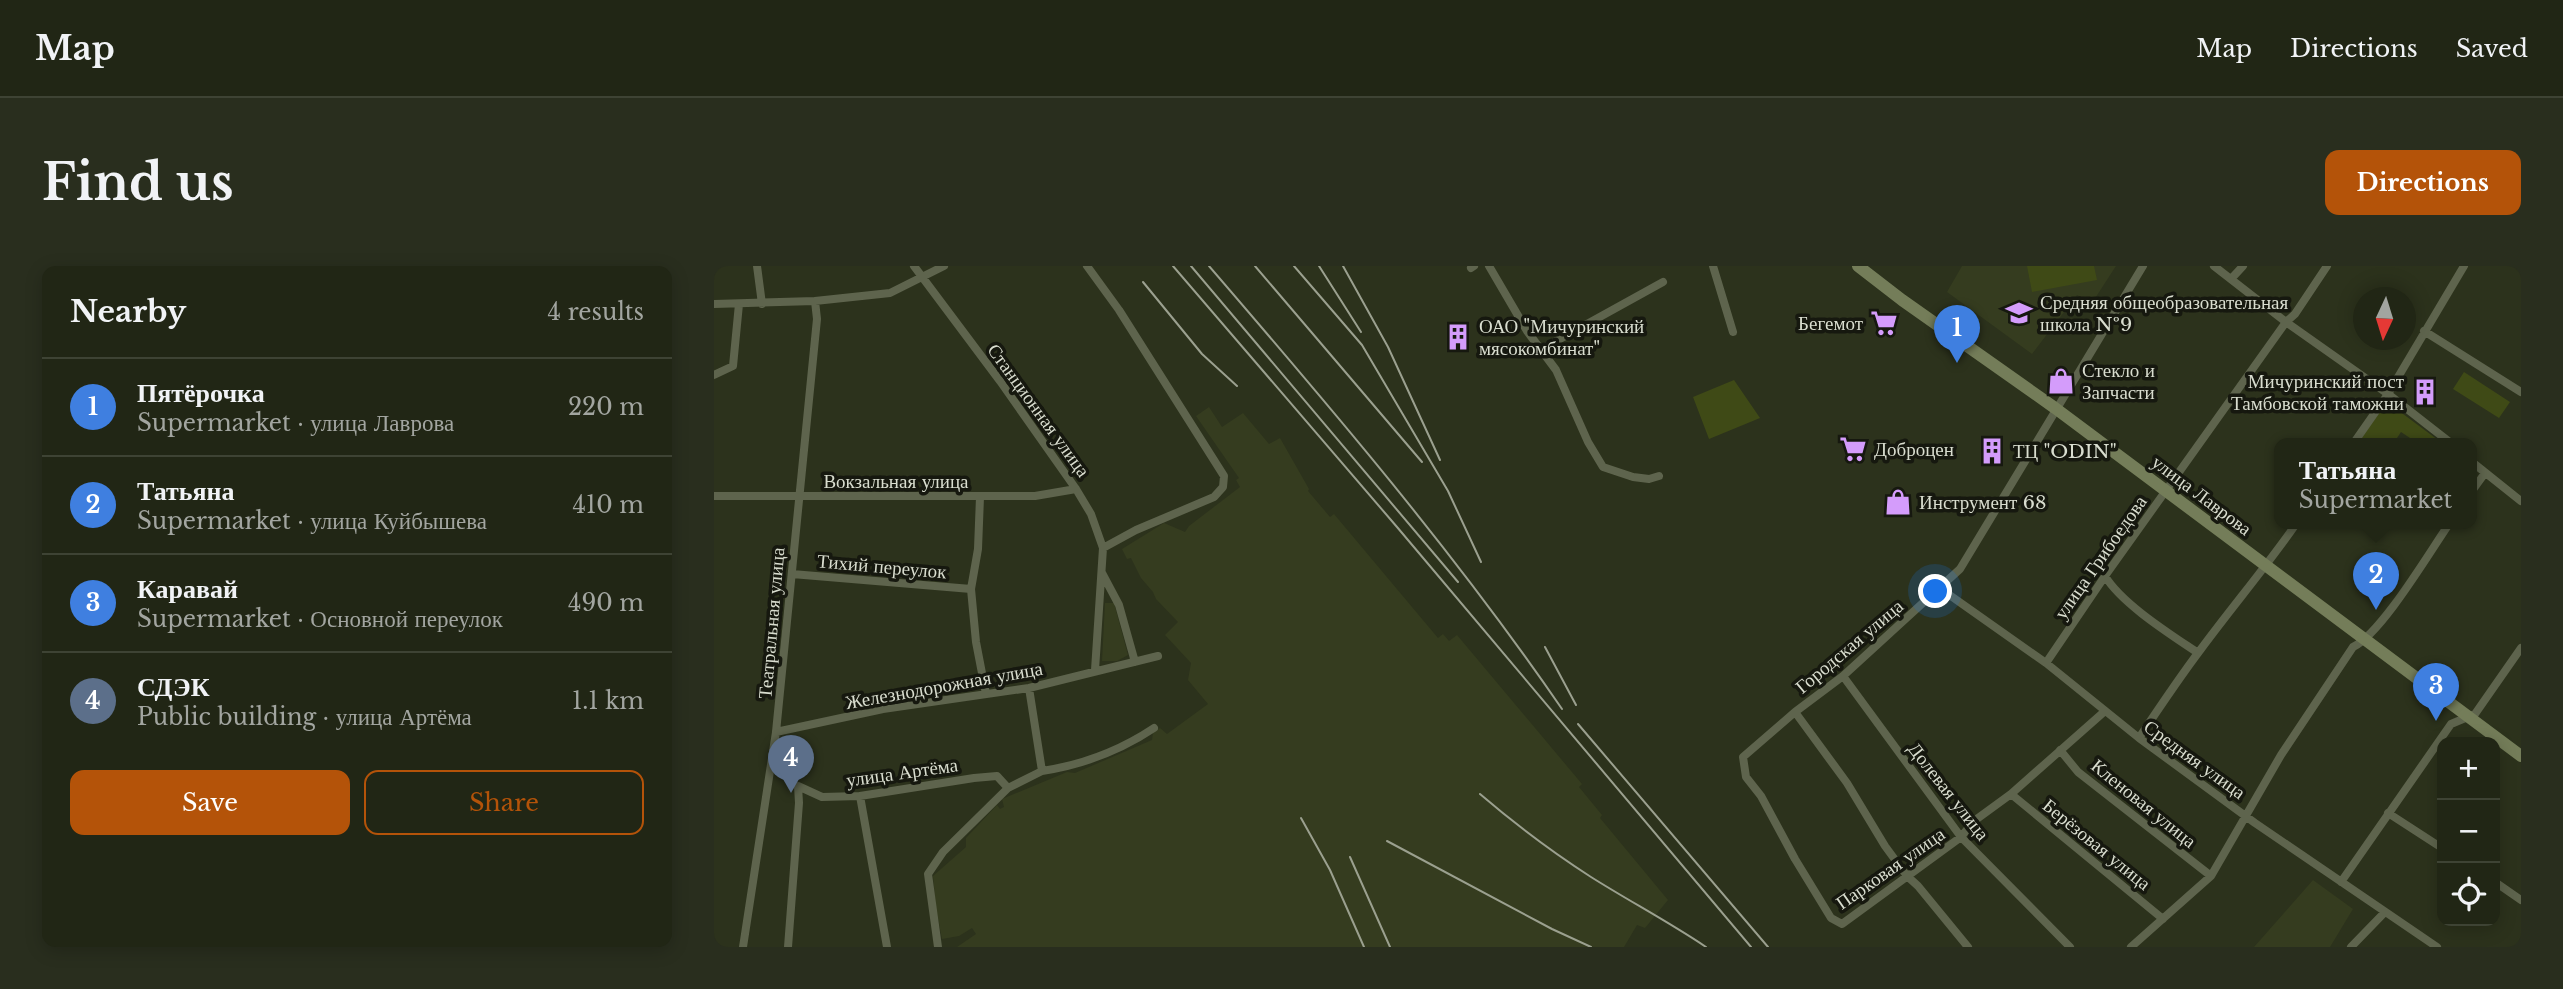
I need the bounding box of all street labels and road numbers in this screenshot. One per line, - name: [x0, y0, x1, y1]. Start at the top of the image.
- street label: Станционная улица: [982, 339, 1095, 482]
- street label: улица Лаврова: [2147, 450, 2257, 541]
- street label: Вокзальная улица: [823, 470, 969, 493]
- street label: улица Грибоедова: [2049, 491, 2152, 624]
- street label: Театральная улица: [753, 546, 790, 700]
- street label: Тихий переулок: [816, 549, 948, 584]
- street label: Городская улица: [1791, 594, 1908, 698]
- street label: Железнодорожная улица: [844, 657, 1045, 714]
- street label: Средняя улица: [2139, 715, 2250, 804]
- street label: Долевая улица: [1903, 738, 1994, 845]
- street label: улица Артёма: [845, 753, 960, 792]
- street label: Кленовая улица: [2087, 754, 2201, 853]
- street label: Берёзовая улица: [2038, 794, 2156, 895]
- street label: Парковая улица: [1831, 822, 1950, 914]

